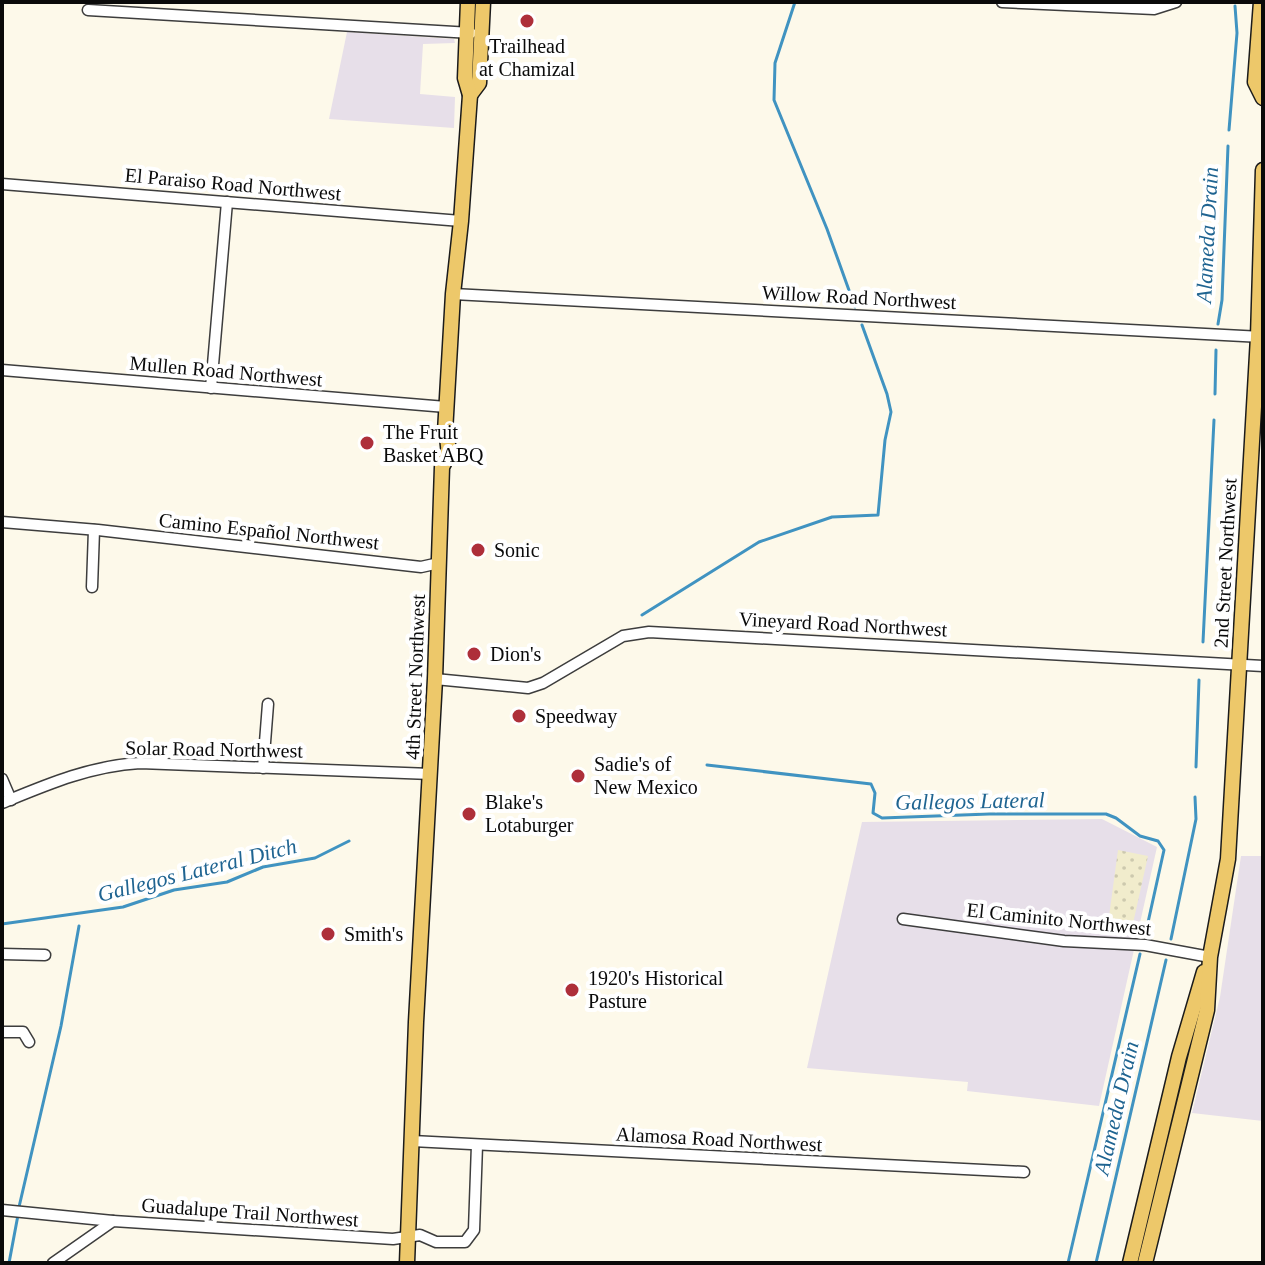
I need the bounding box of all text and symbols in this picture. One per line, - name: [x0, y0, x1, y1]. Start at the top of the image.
- marker: Trailhead at Chamizal: [518, 12, 536, 30]
- place label: Trailhead at Chamizal: [479, 35, 575, 80]
- street label: El Paraiso Road Northwest: [124, 164, 343, 204]
- water label: Alameda Drain: [1191, 166, 1223, 306]
- street label: Willow Road Northwest: [761, 281, 957, 313]
- street label: Mullen Road Northwest: [129, 352, 324, 390]
- place label: The Fruit Basket ABQ: [383, 421, 484, 466]
- marker: The Fruit Basket ABQ: [358, 434, 376, 452]
- street label: 2nd Street Northwest: [1210, 477, 1240, 648]
- street label: Camino Español Northwest: [158, 509, 381, 555]
- place label: Sonic: [494, 539, 540, 561]
- marker: Sonic: [469, 541, 487, 559]
- street label: 4th Street Northwest: [401, 593, 429, 760]
- street label: Vineyard Road Northwest: [738, 608, 948, 641]
- place label: Dion's: [490, 643, 542, 665]
- marker: Dion's: [465, 645, 483, 663]
- place label: Speedway: [535, 705, 617, 728]
- marker: Speedway: [510, 707, 528, 725]
- street label: Solar Road Northwest: [125, 736, 303, 762]
- place label: Sadie's of New Mexico: [594, 753, 698, 798]
- marker: Sadie's of New Mexico: [569, 767, 587, 785]
- water label: Gallegos Lateral: [895, 787, 1045, 815]
- place label: Blake's Lotaburger: [485, 791, 574, 837]
- marker: Blake's Lotaburger: [460, 805, 478, 823]
- water label: Gallegos Lateral Ditch: [95, 833, 299, 907]
- street label: El Caminito Northwest: [966, 898, 1153, 940]
- place label: Smith's: [344, 923, 403, 945]
- marker: Smith's: [319, 925, 337, 943]
- place label: 1920's Historical Pasture: [588, 967, 724, 1012]
- marker: 1920's Historical Pasture: [563, 981, 581, 999]
- water label: Alameda Drain: [1088, 1039, 1144, 1179]
- street label: Alamosa Road Northwest: [615, 1123, 823, 1155]
- street label: Guadalupe Trail Northwest: [141, 1193, 360, 1232]

